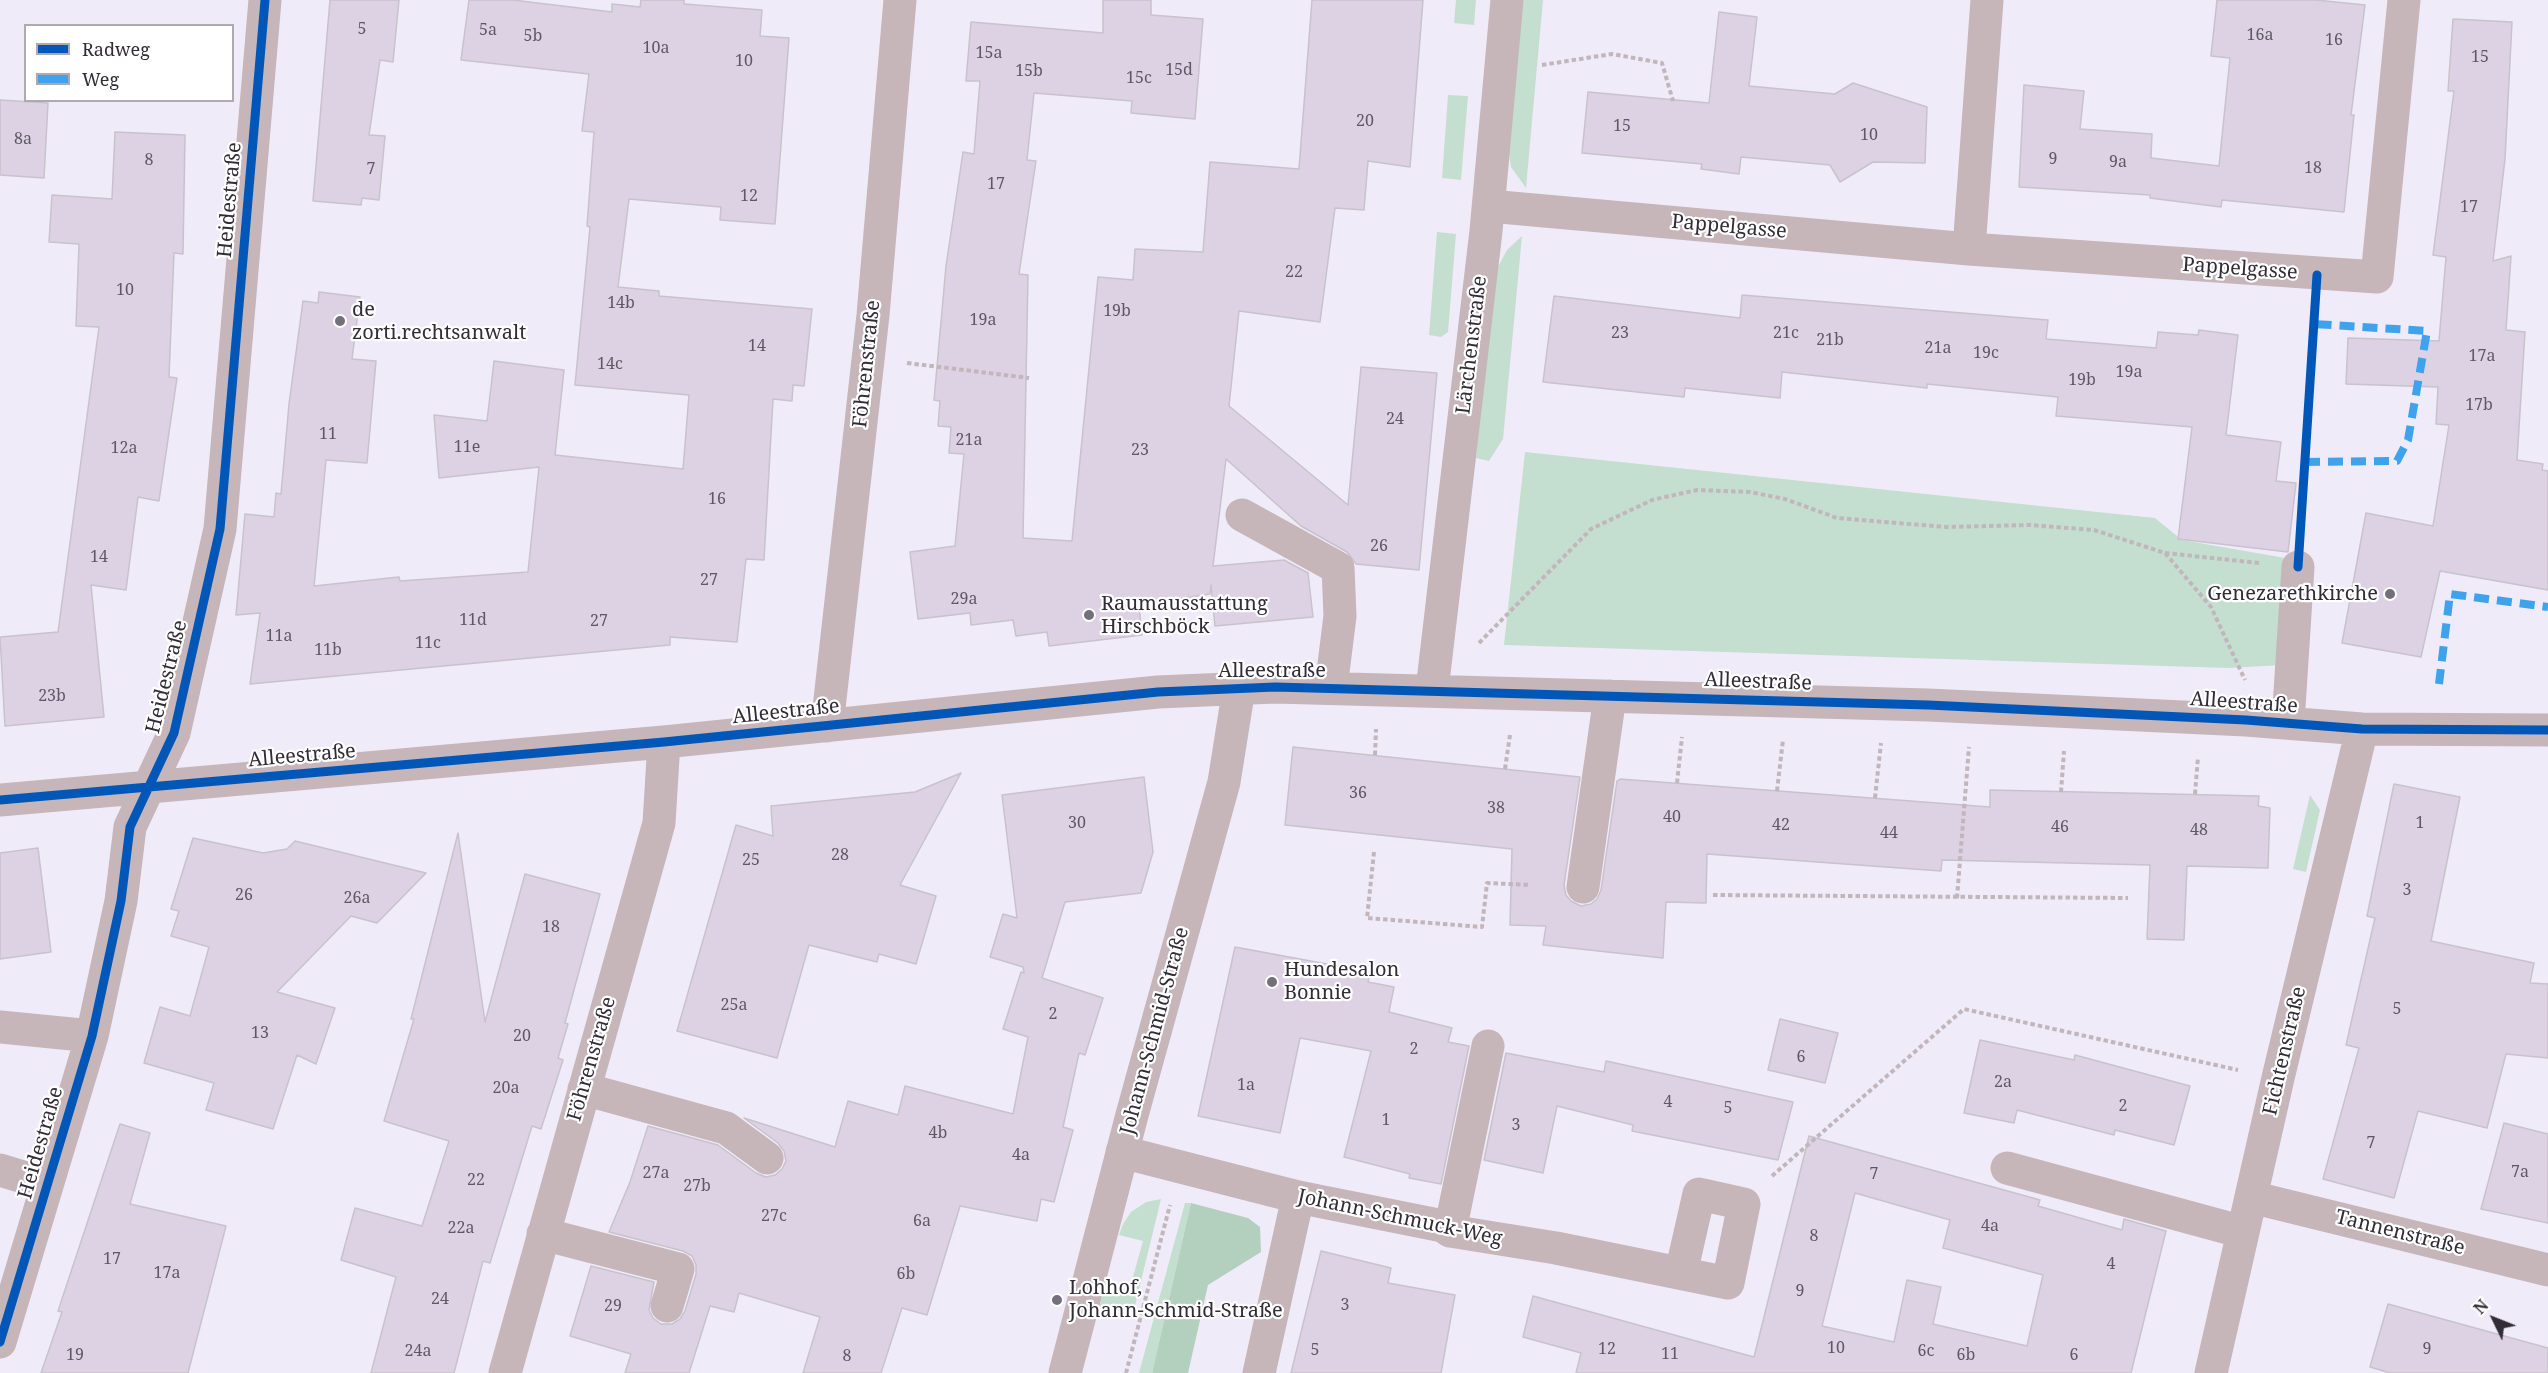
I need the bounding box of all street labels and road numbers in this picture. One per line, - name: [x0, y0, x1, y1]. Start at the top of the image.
- street label: Heidestraße: [213, 141, 247, 259]
- street label: Pappelgasse: [1670, 210, 1788, 244]
- street label: Pappelgasse: [2182, 253, 2298, 285]
- street label: Lärchenstraße: [1452, 274, 1492, 416]
- street label: Föhrenstraße: [848, 299, 886, 429]
- street label: Heidestraße: [141, 618, 193, 736]
- street label: Alleestraße: [1218, 659, 1326, 683]
- street label: Alleestraße: [1704, 668, 1812, 696]
- street label: Alleestraße: [2189, 687, 2299, 719]
- street label: Alleestraße: [731, 694, 841, 730]
- street label: Alleestraße: [247, 739, 357, 773]
- street label: Johann-Schmid-Straße: [1116, 925, 1194, 1137]
- street label: Fichtenstraße: [2259, 984, 2311, 1118]
- street label: Föhrenstraße: [563, 994, 621, 1124]
- street label: Heidestraße: [13, 1084, 69, 1202]
- street label: Johann-Schmuck-Weg: [1295, 1185, 1505, 1251]
- street label: Tannenstraße: [2333, 1205, 2467, 1261]

